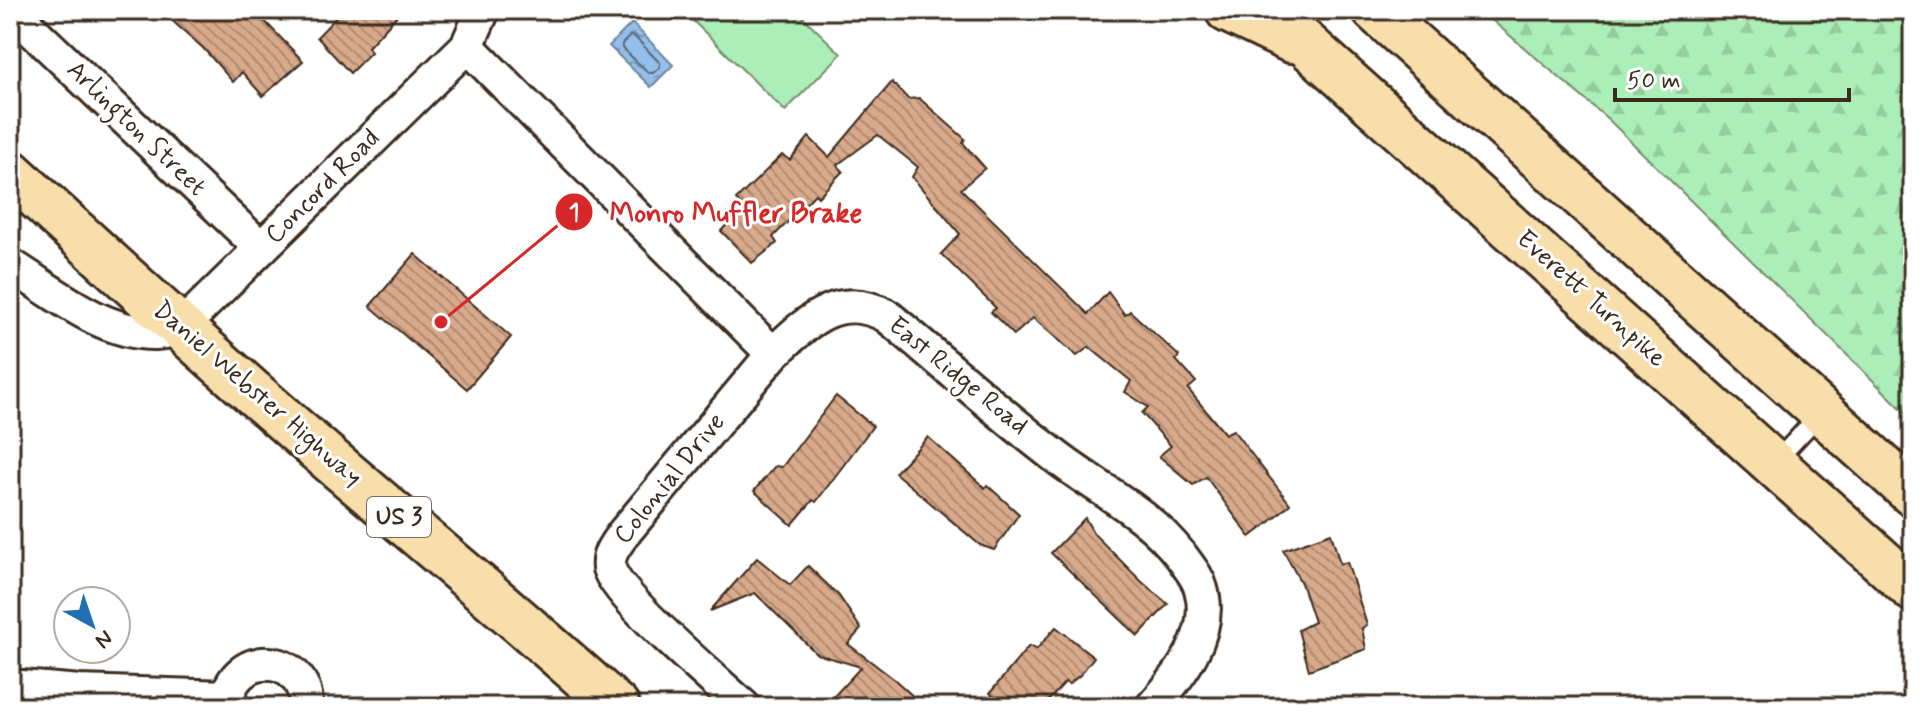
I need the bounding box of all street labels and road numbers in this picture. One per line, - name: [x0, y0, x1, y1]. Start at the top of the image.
- street label: Arlington Street: [57, 54, 213, 206]
- street label: Concord Road: [258, 122, 388, 252]
- street label: Everett Turnpike: [1509, 223, 1673, 375]
- street label: Daniel Webster Highway: [144, 294, 369, 496]
- street label: East Ridge Road: [880, 309, 1035, 445]
- street label: Colonial Drive: [607, 406, 733, 552]
- road number: US 3: [367, 497, 431, 537]

